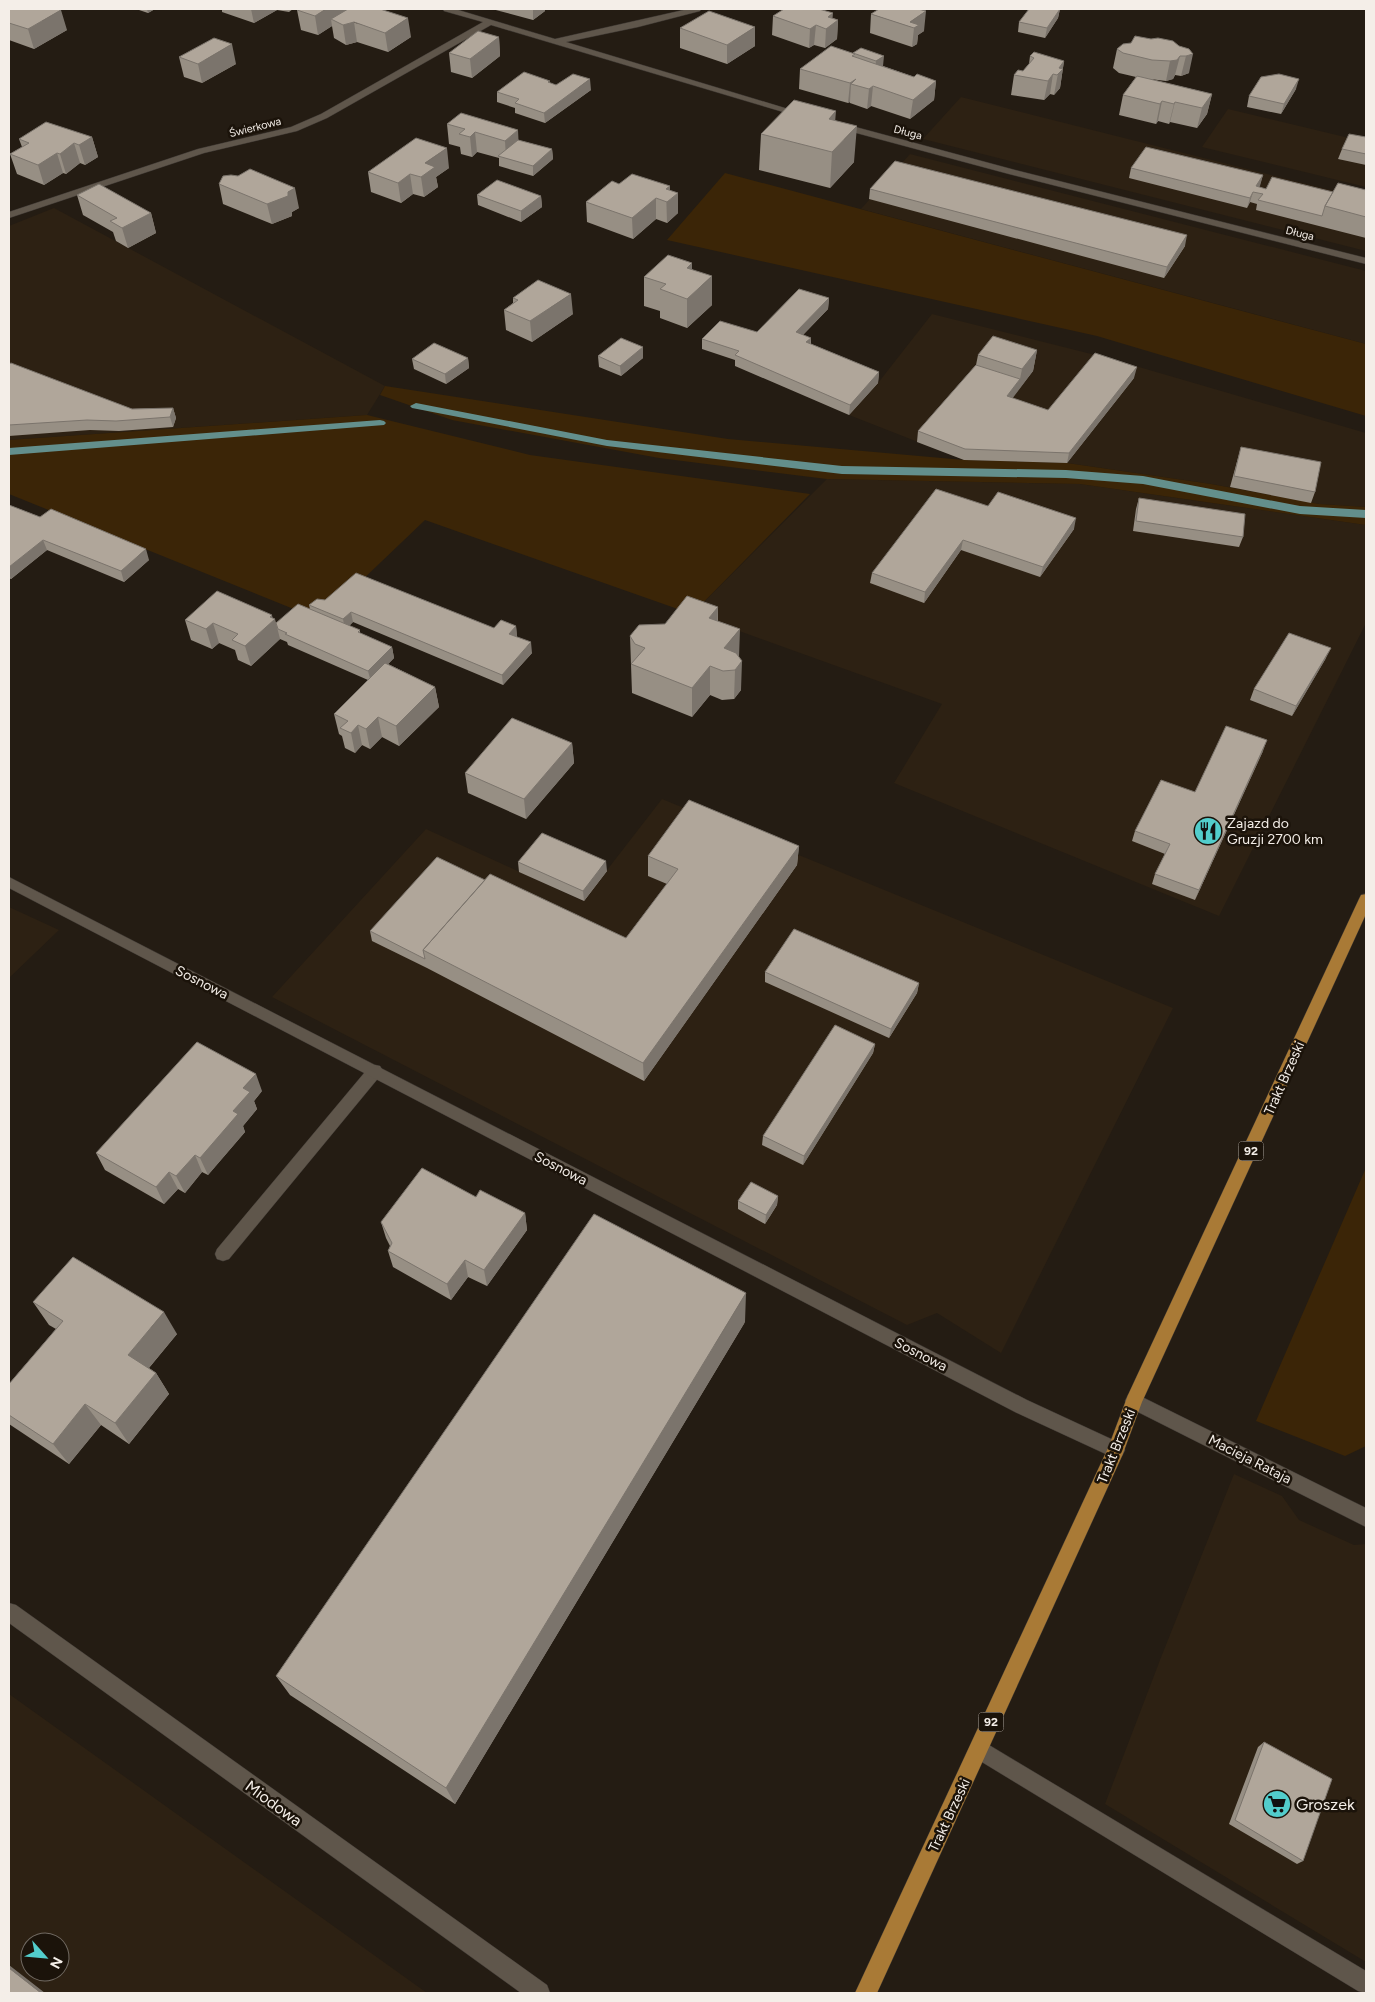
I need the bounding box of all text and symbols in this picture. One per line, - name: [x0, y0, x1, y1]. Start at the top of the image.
- street label: Świerkowa: [227, 114, 283, 140]
- street label: Długa: [892, 122, 923, 142]
- street label: Długa: [1284, 224, 1315, 243]
- place label: Zajazd do Gruzji 2700 km: [1227, 815, 1323, 848]
- restaurant icon: Zajazd do Gruzji 2700 km: [1193, 816, 1223, 846]
- street label: Sosnowa: [173, 962, 231, 1003]
- street label: Trakt Brzeski: [1261, 1039, 1308, 1118]
- road number: 92: [1238, 1142, 1264, 1160]
- street label: Sosnowa: [532, 1148, 590, 1189]
- street label: Sosnowa: [892, 1334, 950, 1375]
- street label: Trakt Brzeski: [1094, 1406, 1139, 1486]
- street label: Macieja Rataja: [1205, 1431, 1294, 1488]
- road number: 92: [978, 1712, 1004, 1731]
- street label: Miodowa: [242, 1776, 306, 1830]
- street label: Trakt Brzeski: [925, 1776, 974, 1855]
- supermarket icon: Groszek: [1262, 1789, 1292, 1819]
- place label: Groszek: [1296, 1795, 1355, 1814]
- north arrow: [20, 1932, 70, 1982]
- text: N: [46, 1954, 66, 1971]

